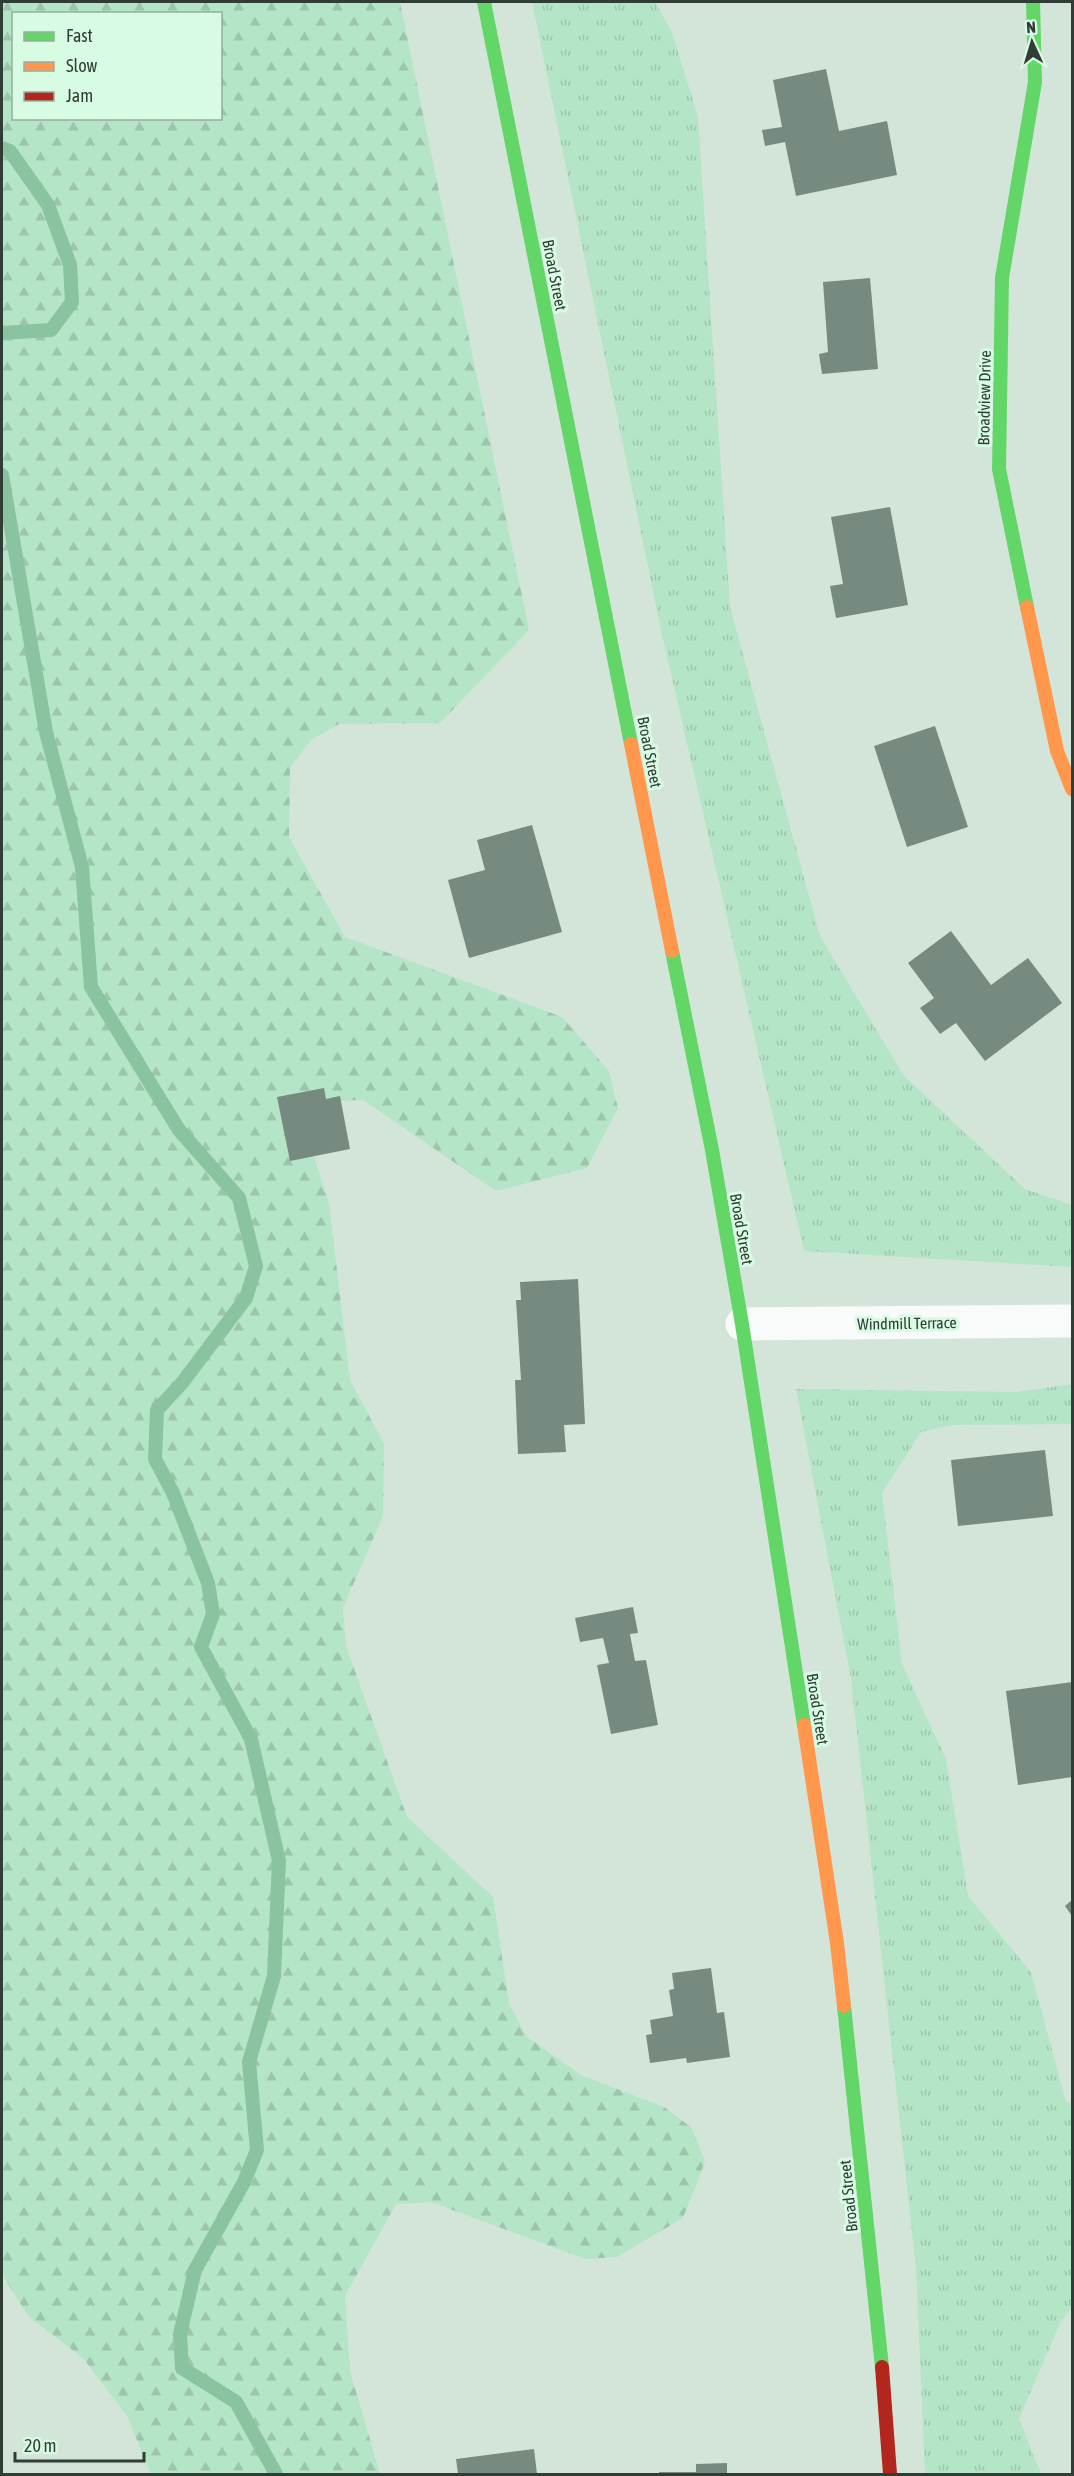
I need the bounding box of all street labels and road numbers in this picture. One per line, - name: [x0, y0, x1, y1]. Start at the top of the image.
- street label: Broad Street: [539, 238, 571, 313]
- street label: Broadview Drive: [974, 350, 994, 446]
- street label: Broad Street: [634, 715, 666, 790]
- street label: Broad Street: [727, 1192, 757, 1266]
- street label: Windmill Terrace: [857, 1313, 957, 1333]
- street label: Broad Street: [803, 1672, 833, 1746]
- street label: Broad Street: [835, 2159, 861, 2233]

